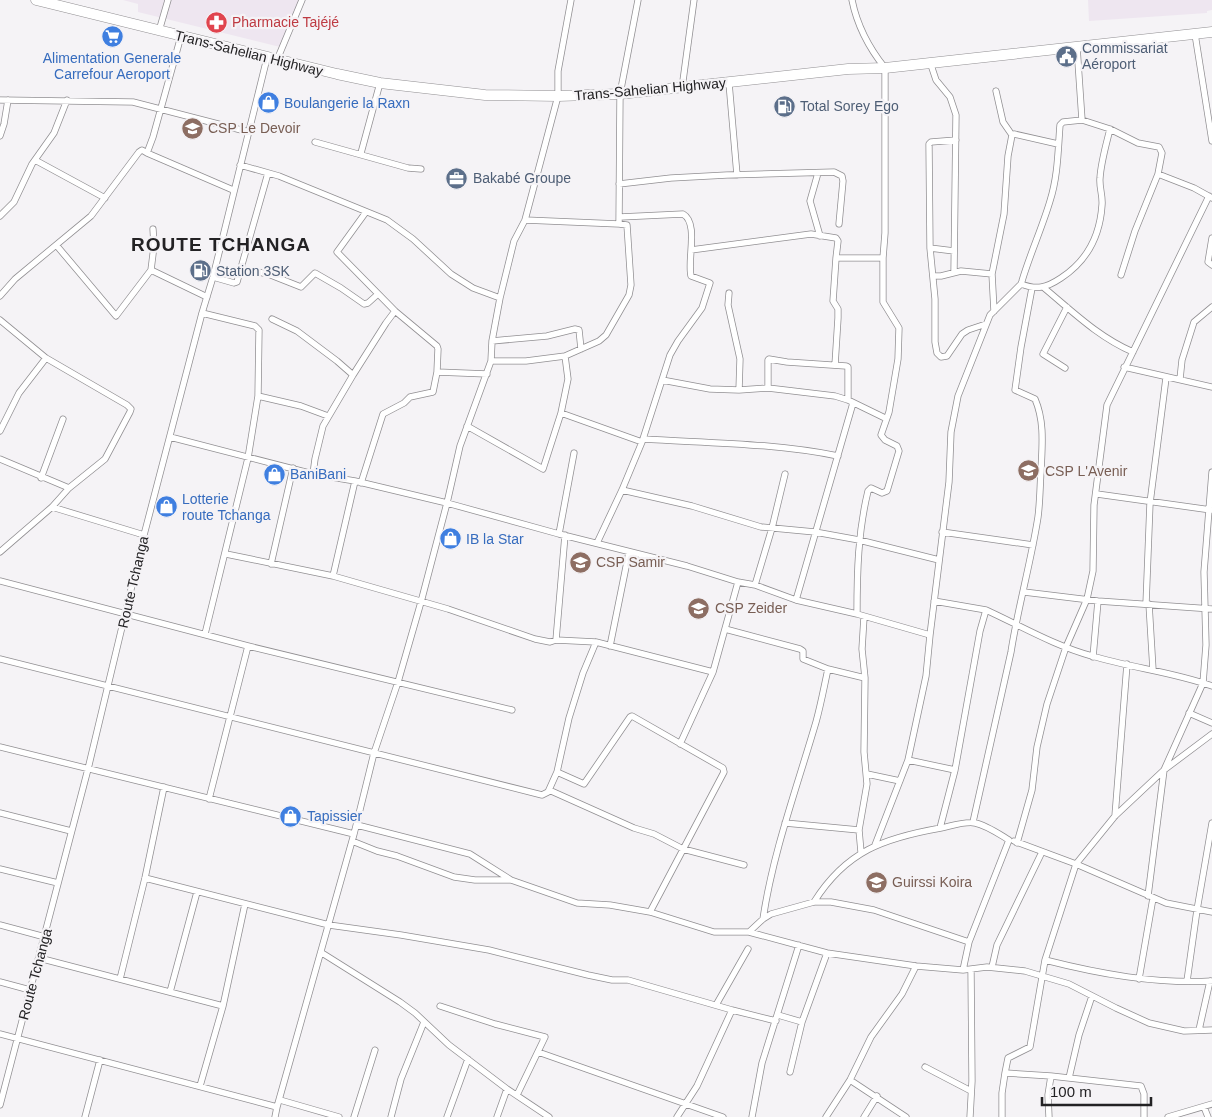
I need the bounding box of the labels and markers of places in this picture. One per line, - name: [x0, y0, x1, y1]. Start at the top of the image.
- pharmacy icon: Pharmacie Tajéjé: [204, 10, 228, 34]
- place label: Pharmacie Tajéjé: [232, 14, 339, 30]
- supermarket icon: Alimentation Generale Carrefour Aeroport: [100, 24, 124, 48]
- place label: Commissariat Aéroport: [1082, 40, 1168, 72]
- public building icon: Commissariat Aéroport: [1054, 44, 1078, 68]
- place label: Alimentation Generale Carrefour Aeroport: [43, 50, 181, 82]
- shop icon: Boulangerie la Raxn: [256, 91, 280, 115]
- fuel station icon: Total Sorey Ego: [772, 94, 796, 118]
- place label: Boulangerie la Raxn: [284, 95, 410, 111]
- place label: Total Sorey Ego: [800, 98, 899, 114]
- school or university icon: CSP Le Devoir: [180, 116, 204, 140]
- place label: CSP Le Devoir: [208, 120, 301, 136]
- office icon: Bakabé Groupe: [445, 166, 469, 190]
- place label: Bakabé Groupe: [473, 170, 571, 186]
- fuel station icon: Station 3SK: [188, 259, 212, 283]
- place label: Station 3SK: [216, 263, 291, 279]
- school or university icon: CSP L'Avenir: [1017, 459, 1041, 483]
- shop icon: BaniBani: [262, 462, 286, 486]
- place label: CSP L'Avenir: [1045, 463, 1128, 479]
- place label: BaniBani: [290, 466, 346, 482]
- place label: Lotterie route Tchanga: [182, 491, 271, 523]
- shop icon: Lotterie route Tchanga: [154, 495, 178, 519]
- shop icon: IB la Star: [438, 527, 462, 551]
- place label: IB la Star: [466, 531, 524, 547]
- school or university icon: CSP Samir: [568, 550, 592, 574]
- place label: CSP Samir: [596, 554, 665, 570]
- school or university icon: CSP Zeider: [687, 596, 711, 620]
- place label: CSP Zeider: [715, 600, 787, 616]
- shop icon: Tapissier: [279, 804, 303, 828]
- place label: Tapissier: [307, 808, 363, 824]
- school or university icon: Guirssi Koira: [864, 870, 888, 894]
- place label: Guirssi Koira: [892, 874, 972, 890]

